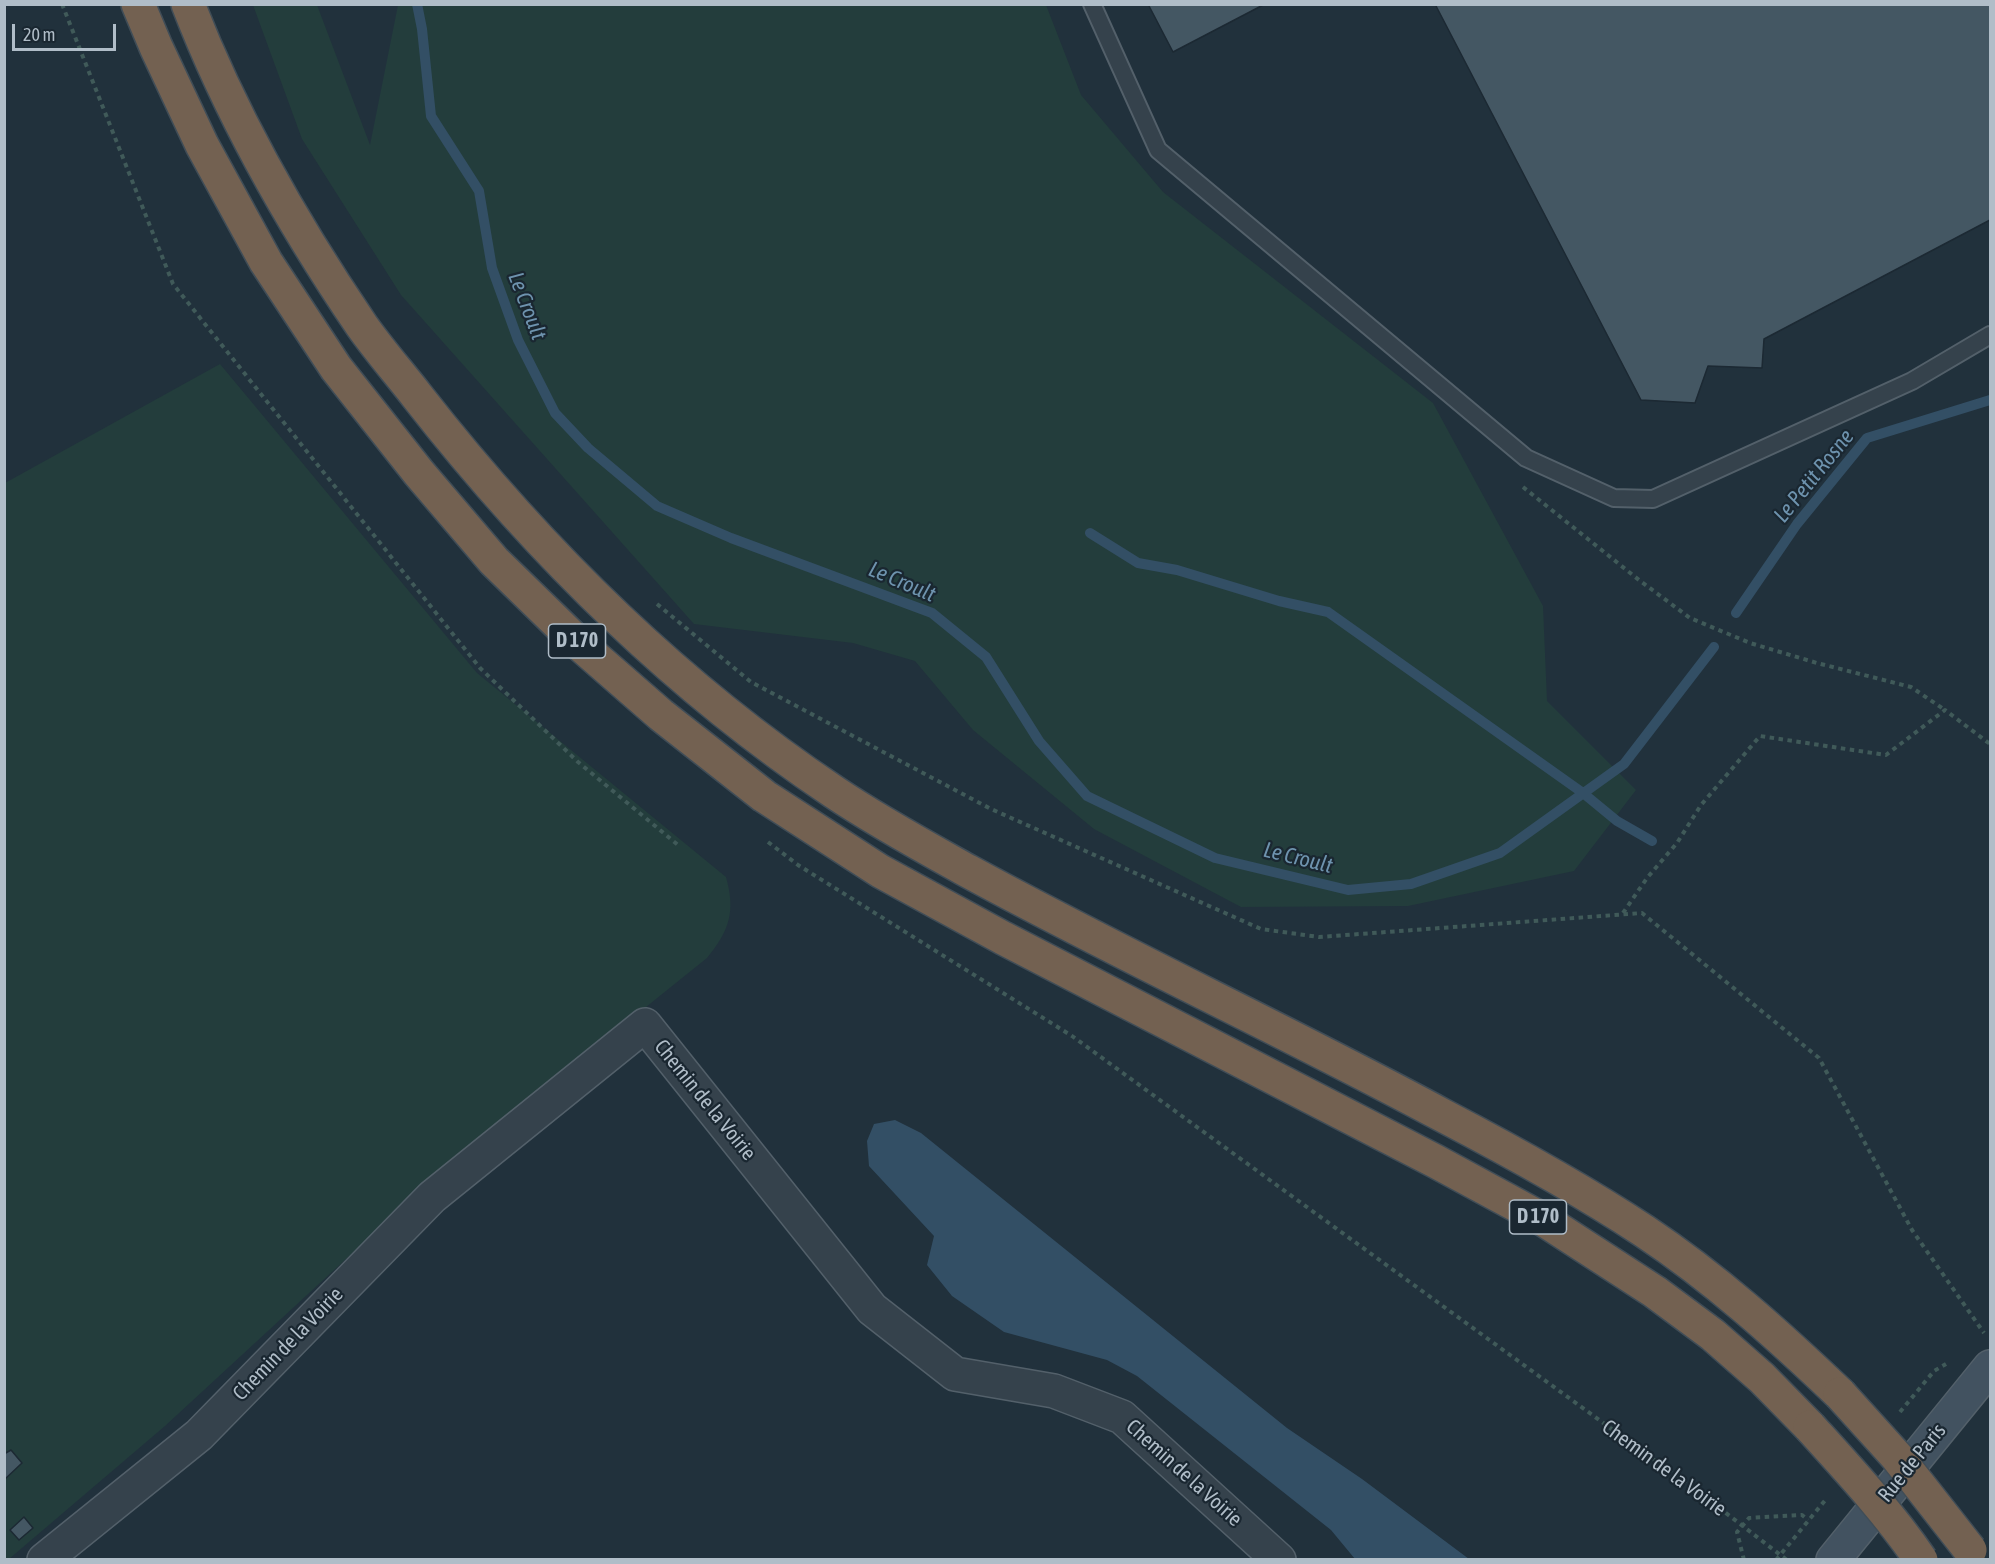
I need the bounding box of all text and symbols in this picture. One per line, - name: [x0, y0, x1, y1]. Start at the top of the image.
- scale bar: [15, 12, 118, 50]
- text: 20 m: [23, 24, 55, 45]
- water label: Le Croult: [502, 268, 552, 344]
- water label: Le Petit Rosne: [1768, 424, 1860, 528]
- water label: Le Croult: [864, 556, 940, 608]
- road number: D 170: [548, 624, 606, 658]
- water label: Le Croult: [1261, 837, 1335, 879]
- street label: Chemin de la Voirie: [649, 1035, 761, 1165]
- road number: D 170: [1510, 1200, 1566, 1234]
- street label: Chemin de la Voirie: [228, 1282, 348, 1406]
- street label: Chemin de la Voirie: [1121, 1414, 1247, 1532]
- street label: Chemin de la Voirie: [1597, 1414, 1731, 1522]
- street label: Rue de Paris: [1873, 1419, 1951, 1507]

